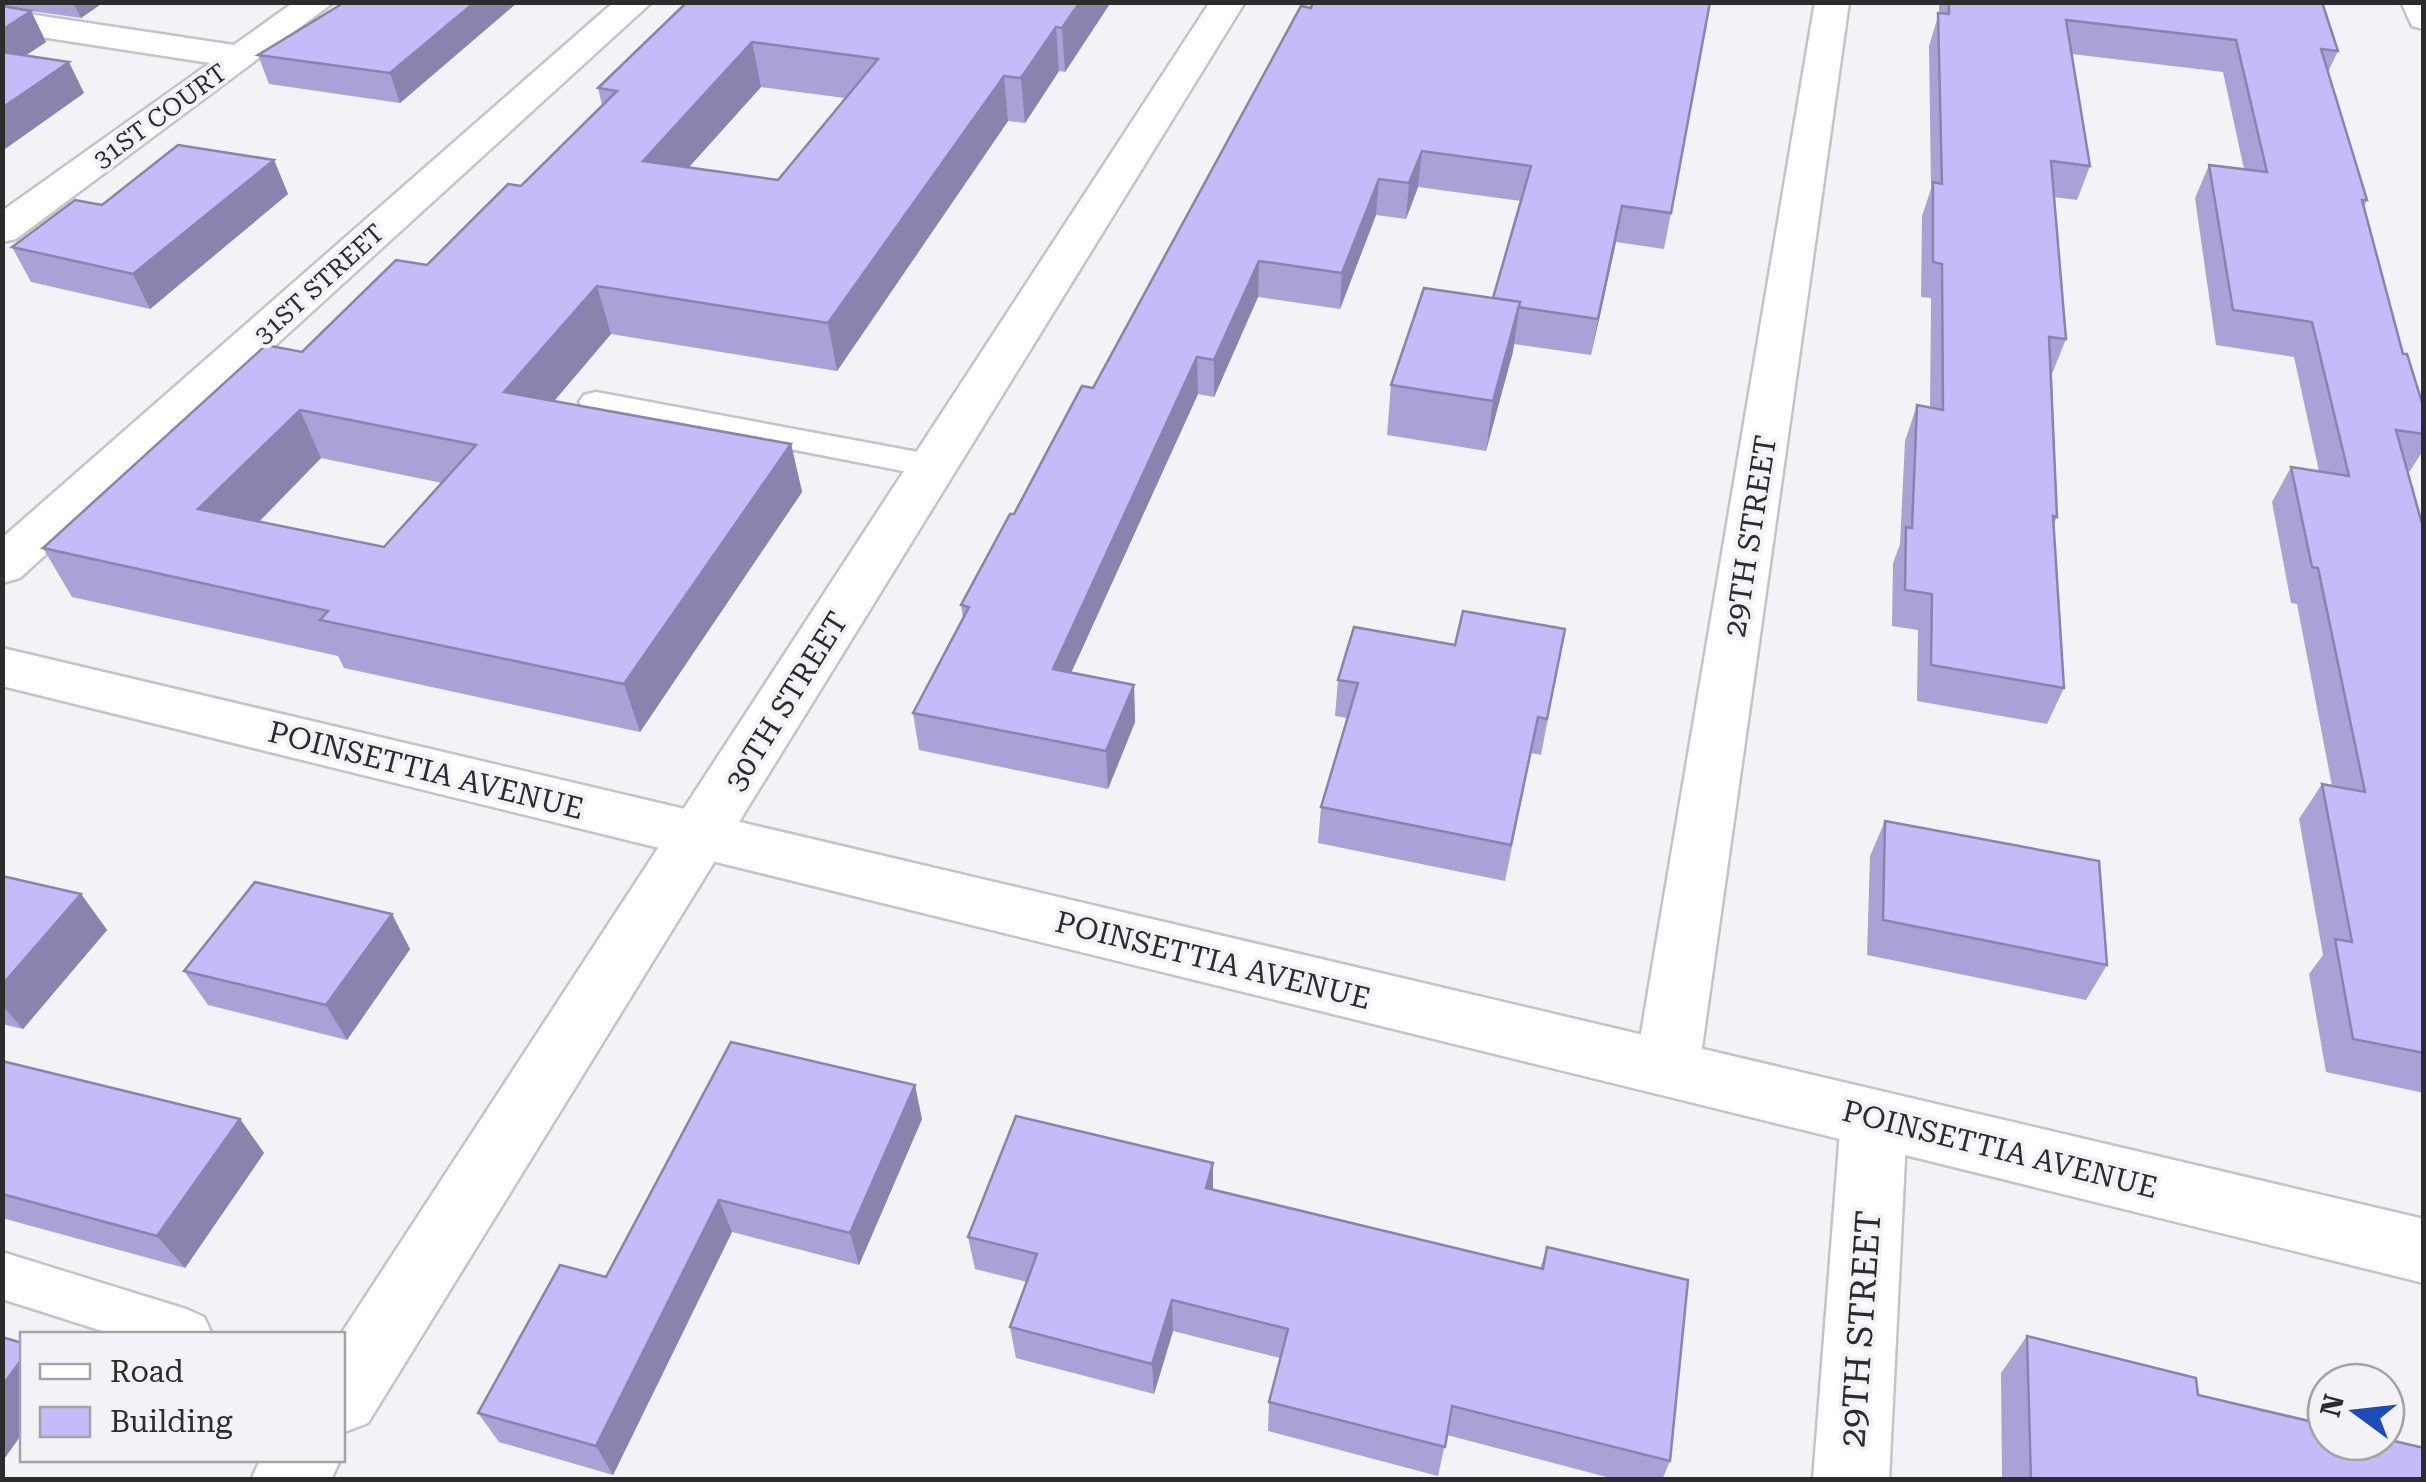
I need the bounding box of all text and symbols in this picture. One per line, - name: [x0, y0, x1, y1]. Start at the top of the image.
- street label: 31ST COURT: [88, 58, 232, 174]
- street label: 31ST STREET: [248, 218, 390, 350]
- street label: 29TH STREET: [1717, 433, 1783, 639]
- street label: 30TH STREET: [717, 605, 855, 797]
- street label: POINSETTIA AVENUE: [265, 714, 587, 826]
- street label: POINSETTIA AVENUE: [1052, 904, 1374, 1016]
- street label: POINSETTIA AVENUE: [1839, 1093, 2161, 1205]
- street label: 29TH STREET: [1832, 1209, 1890, 1449]
- legend: [20, 1332, 345, 1462]
- text: Road: [110, 1354, 184, 1389]
- north arrow: [2306, 1362, 2406, 1462]
- text: N: [2314, 1391, 2351, 1420]
- text: Building: [110, 1404, 233, 1439]

